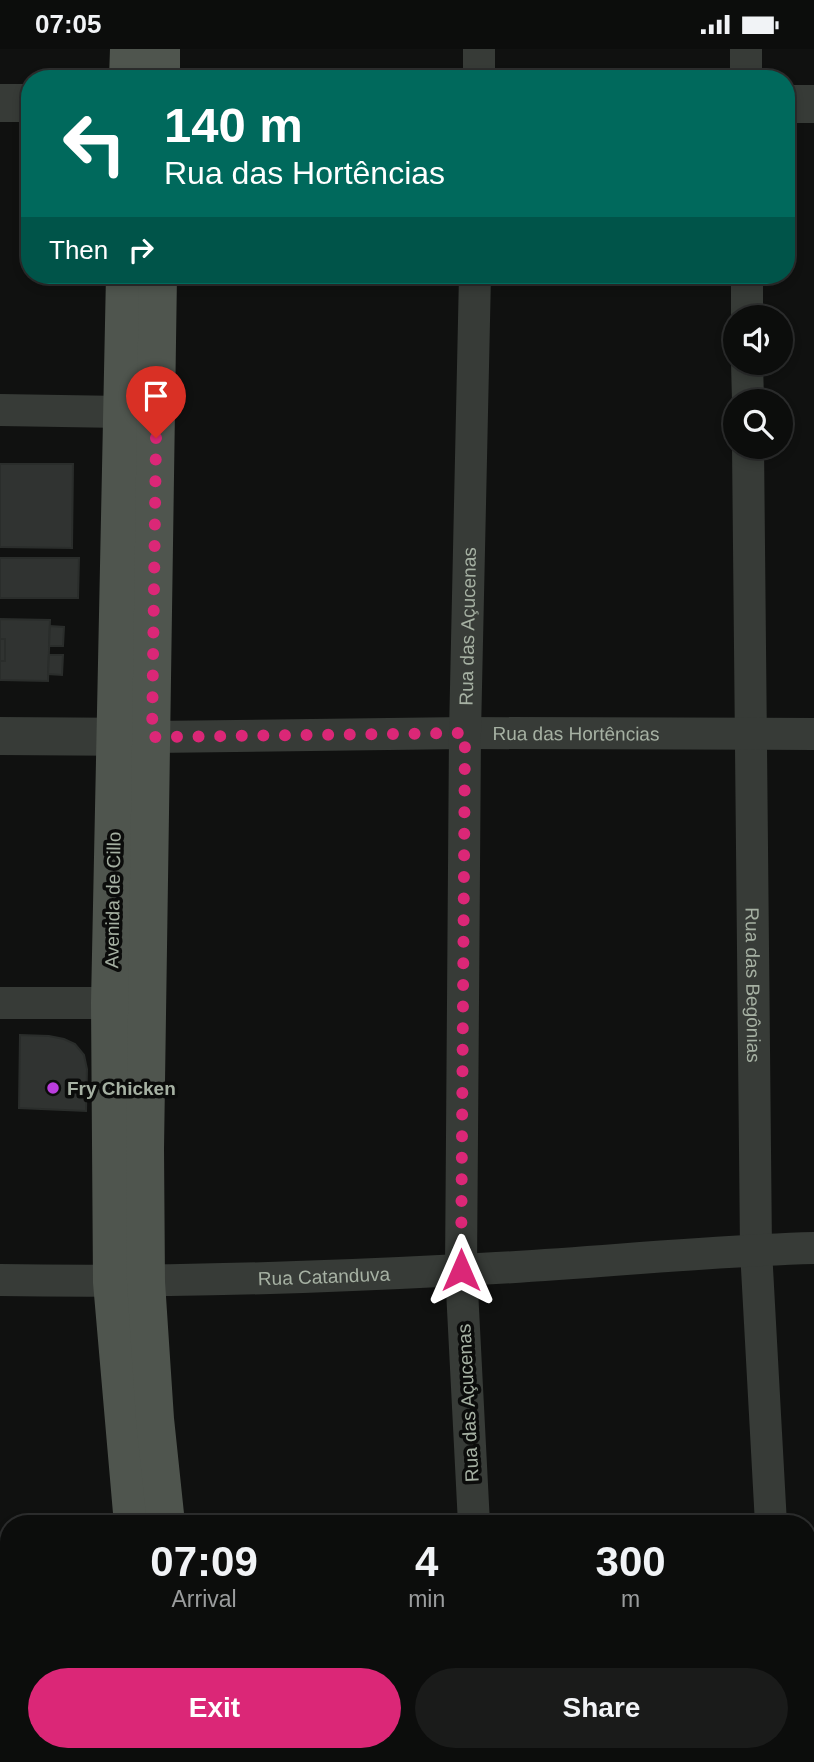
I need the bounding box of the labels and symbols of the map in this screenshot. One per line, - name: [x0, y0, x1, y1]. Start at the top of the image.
- pin: [126, 366, 186, 438]
- street label: Rua das Açucenas: [455, 547, 480, 706]
- street label: Rua das Hortências: [492, 723, 660, 744]
- street label: Avenida de Cillo: [101, 831, 125, 969]
- street label: Rua das Begônias: [742, 907, 765, 1063]
- place label: Fry Chicken: [67, 1078, 176, 1099]
- marker: Fry Chicken: [45, 1080, 61, 1096]
- position arrow: [424, 1233, 498, 1307]
- street label: Rua Catanduva: [258, 1263, 391, 1289]
- street label: Rua das Açucenas: [453, 1323, 483, 1483]

